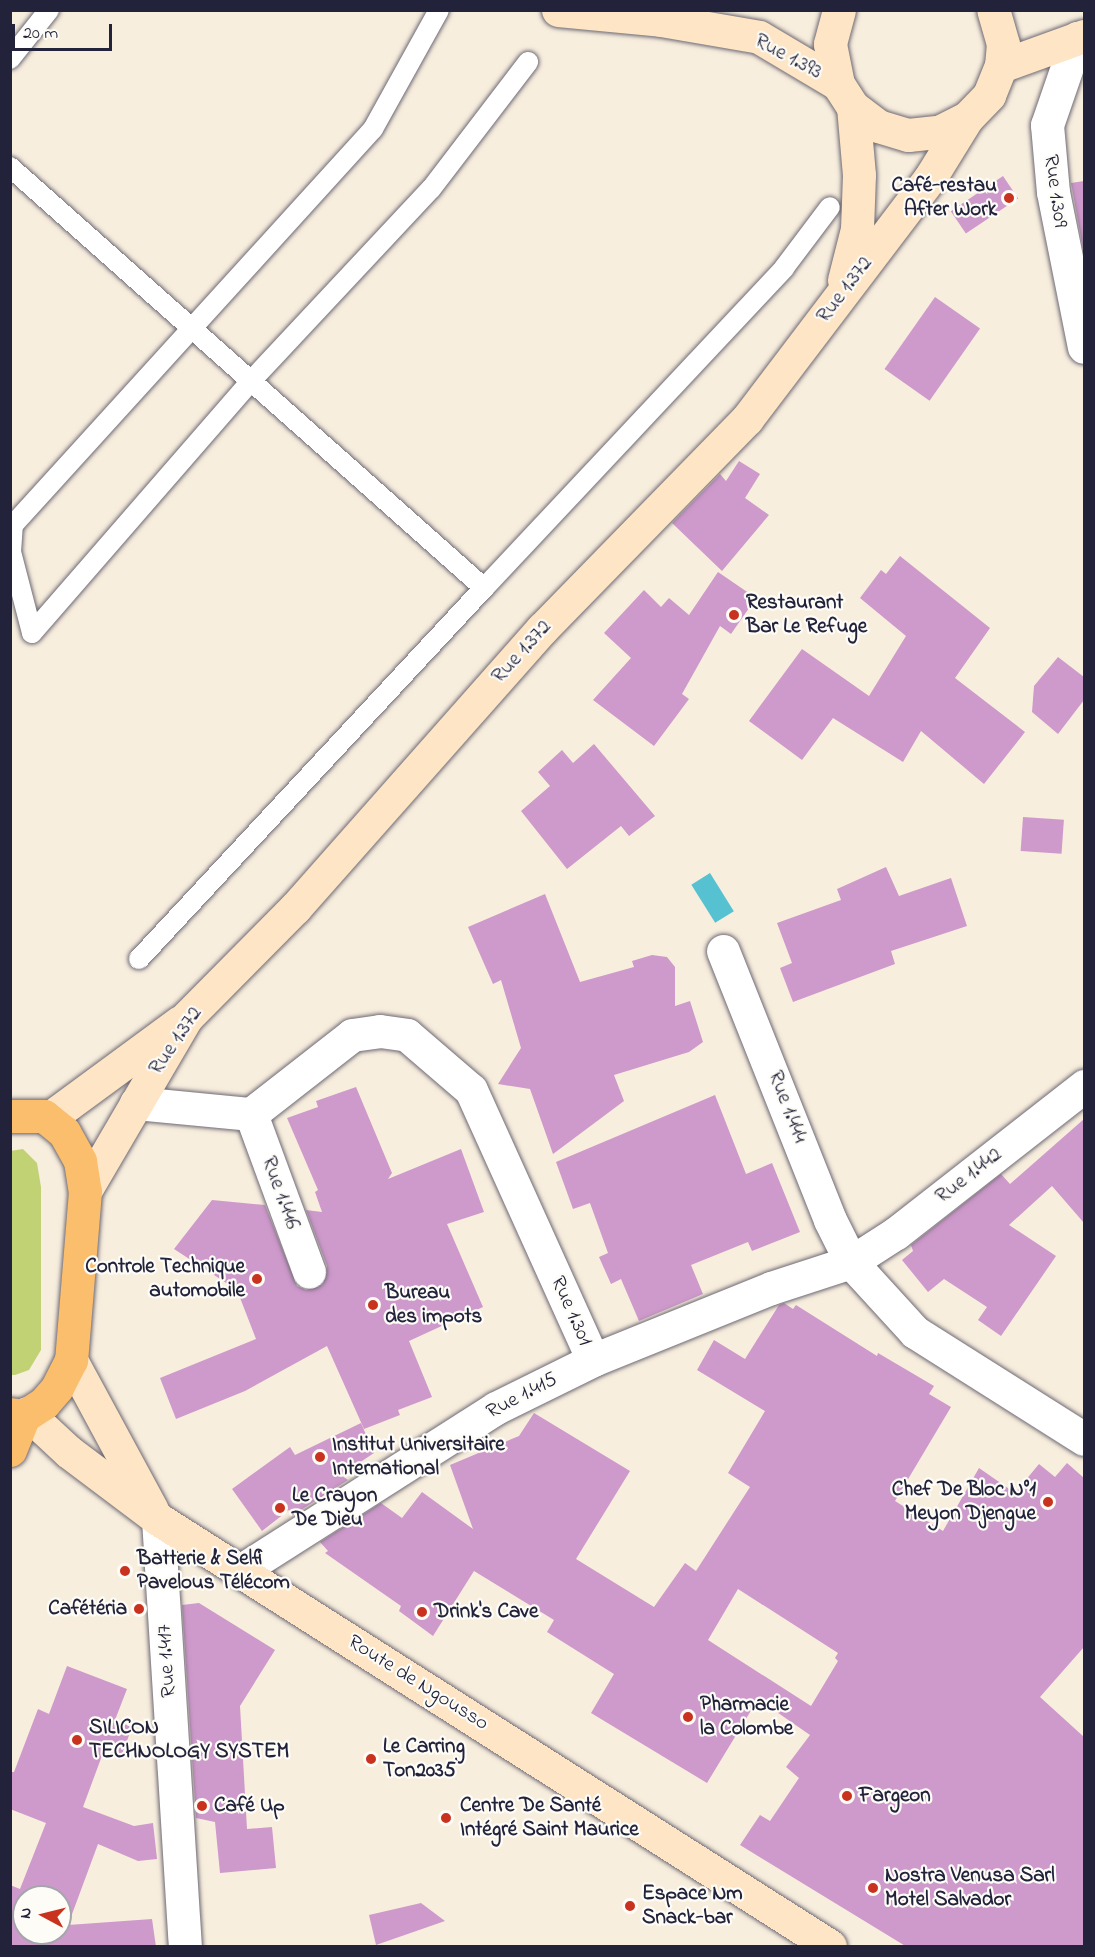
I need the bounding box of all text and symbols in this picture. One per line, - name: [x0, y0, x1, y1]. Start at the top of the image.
- scale bar: [15, 12, 116, 50]
- text: 20 m: [23, 21, 58, 47]
- street label: Rue 1.393: [750, 29, 826, 85]
- street label: Rue 1.309: [1037, 153, 1073, 229]
- place label: Café-restau After Work: [891, 173, 997, 223]
- marker: Café-restau After Work: [1002, 191, 1016, 205]
- street label: Rue 1.372: [812, 252, 878, 328]
- place label: Restaurant Bar Le Refuge: [746, 590, 867, 640]
- marker: Restaurant Bar Le Refuge: [727, 608, 741, 622]
- street label: Rue 1.372: [487, 615, 557, 689]
- street label: Rue 1.372: [144, 1002, 208, 1080]
- street label: Rue 1.444: [762, 1067, 812, 1147]
- street label: Rue 1.442: [931, 1142, 1007, 1210]
- street label: Rue 1.446: [255, 1153, 305, 1233]
- place label: Controle Technique automobile: [85, 1254, 245, 1304]
- marker: Controle Technique automobile: [250, 1272, 264, 1286]
- street label: Rue 1.301: [545, 1272, 597, 1350]
- place label: Bureau des impots: [385, 1280, 482, 1330]
- marker: Bureau des impots: [366, 1298, 380, 1312]
- street label: Rue 1.415: [482, 1367, 562, 1425]
- place label: Institut Universitaire International: [332, 1432, 505, 1482]
- marker: Institut Universitaire International: [313, 1450, 327, 1464]
- place label: Chef De Bloc N°1 Meyon Djengue: [892, 1477, 1036, 1527]
- place label: Le Crayon De Dieu: [292, 1483, 377, 1533]
- marker: Chef De Bloc N°1 Meyon Djengue: [1041, 1495, 1055, 1509]
- marker: Le Crayon De Dieu: [273, 1501, 287, 1515]
- place label: Batterie & Selfi Pavelous Télécom: [137, 1546, 290, 1596]
- marker: Batterie & Selfi Pavelous Télécom: [118, 1564, 132, 1578]
- place label: Cafétéria: [48, 1596, 127, 1622]
- place label: Drink's Cave: [434, 1599, 538, 1625]
- marker: Cafétéria: [132, 1602, 146, 1616]
- marker: Drink's Cave: [415, 1605, 429, 1619]
- street label: Rue 1.417: [152, 1624, 182, 1698]
- street label: Route de Ngousso: [343, 1630, 493, 1736]
- place label: Pharmacie la Colombe: [700, 1692, 793, 1742]
- marker: Pharmacie la Colombe: [681, 1710, 695, 1724]
- place label: SILICON TECHNOLOGY SYSTEM: [89, 1715, 289, 1765]
- marker: SILICON TECHNOLOGY SYSTEM: [70, 1733, 84, 1747]
- place label: Le Carring Ton2035: [383, 1734, 465, 1784]
- marker: Le Carring Ton2035: [364, 1752, 378, 1766]
- place label: Fargeon: [859, 1783, 931, 1809]
- marker: Fargeon: [840, 1789, 854, 1803]
- place label: Café Up: [214, 1793, 285, 1819]
- place label: Centre De Santé Intégré Saint Maurice: [460, 1793, 639, 1843]
- marker: Café Up: [195, 1799, 209, 1813]
- marker: Centre De Santé Intégré Saint Maurice: [437, 1809, 455, 1827]
- place label: Nostra Venusa Sarl Motel Salvador: [885, 1863, 1055, 1913]
- place label: Espace Nm Snack-bar: [642, 1881, 743, 1931]
- marker: Nostra Venusa Sarl Motel Salvador: [866, 1881, 880, 1895]
- north arrow: [12, 1885, 72, 1945]
- marker: Espace Nm Snack-bar: [623, 1899, 637, 1913]
- text: N: [14, 1906, 39, 1920]

